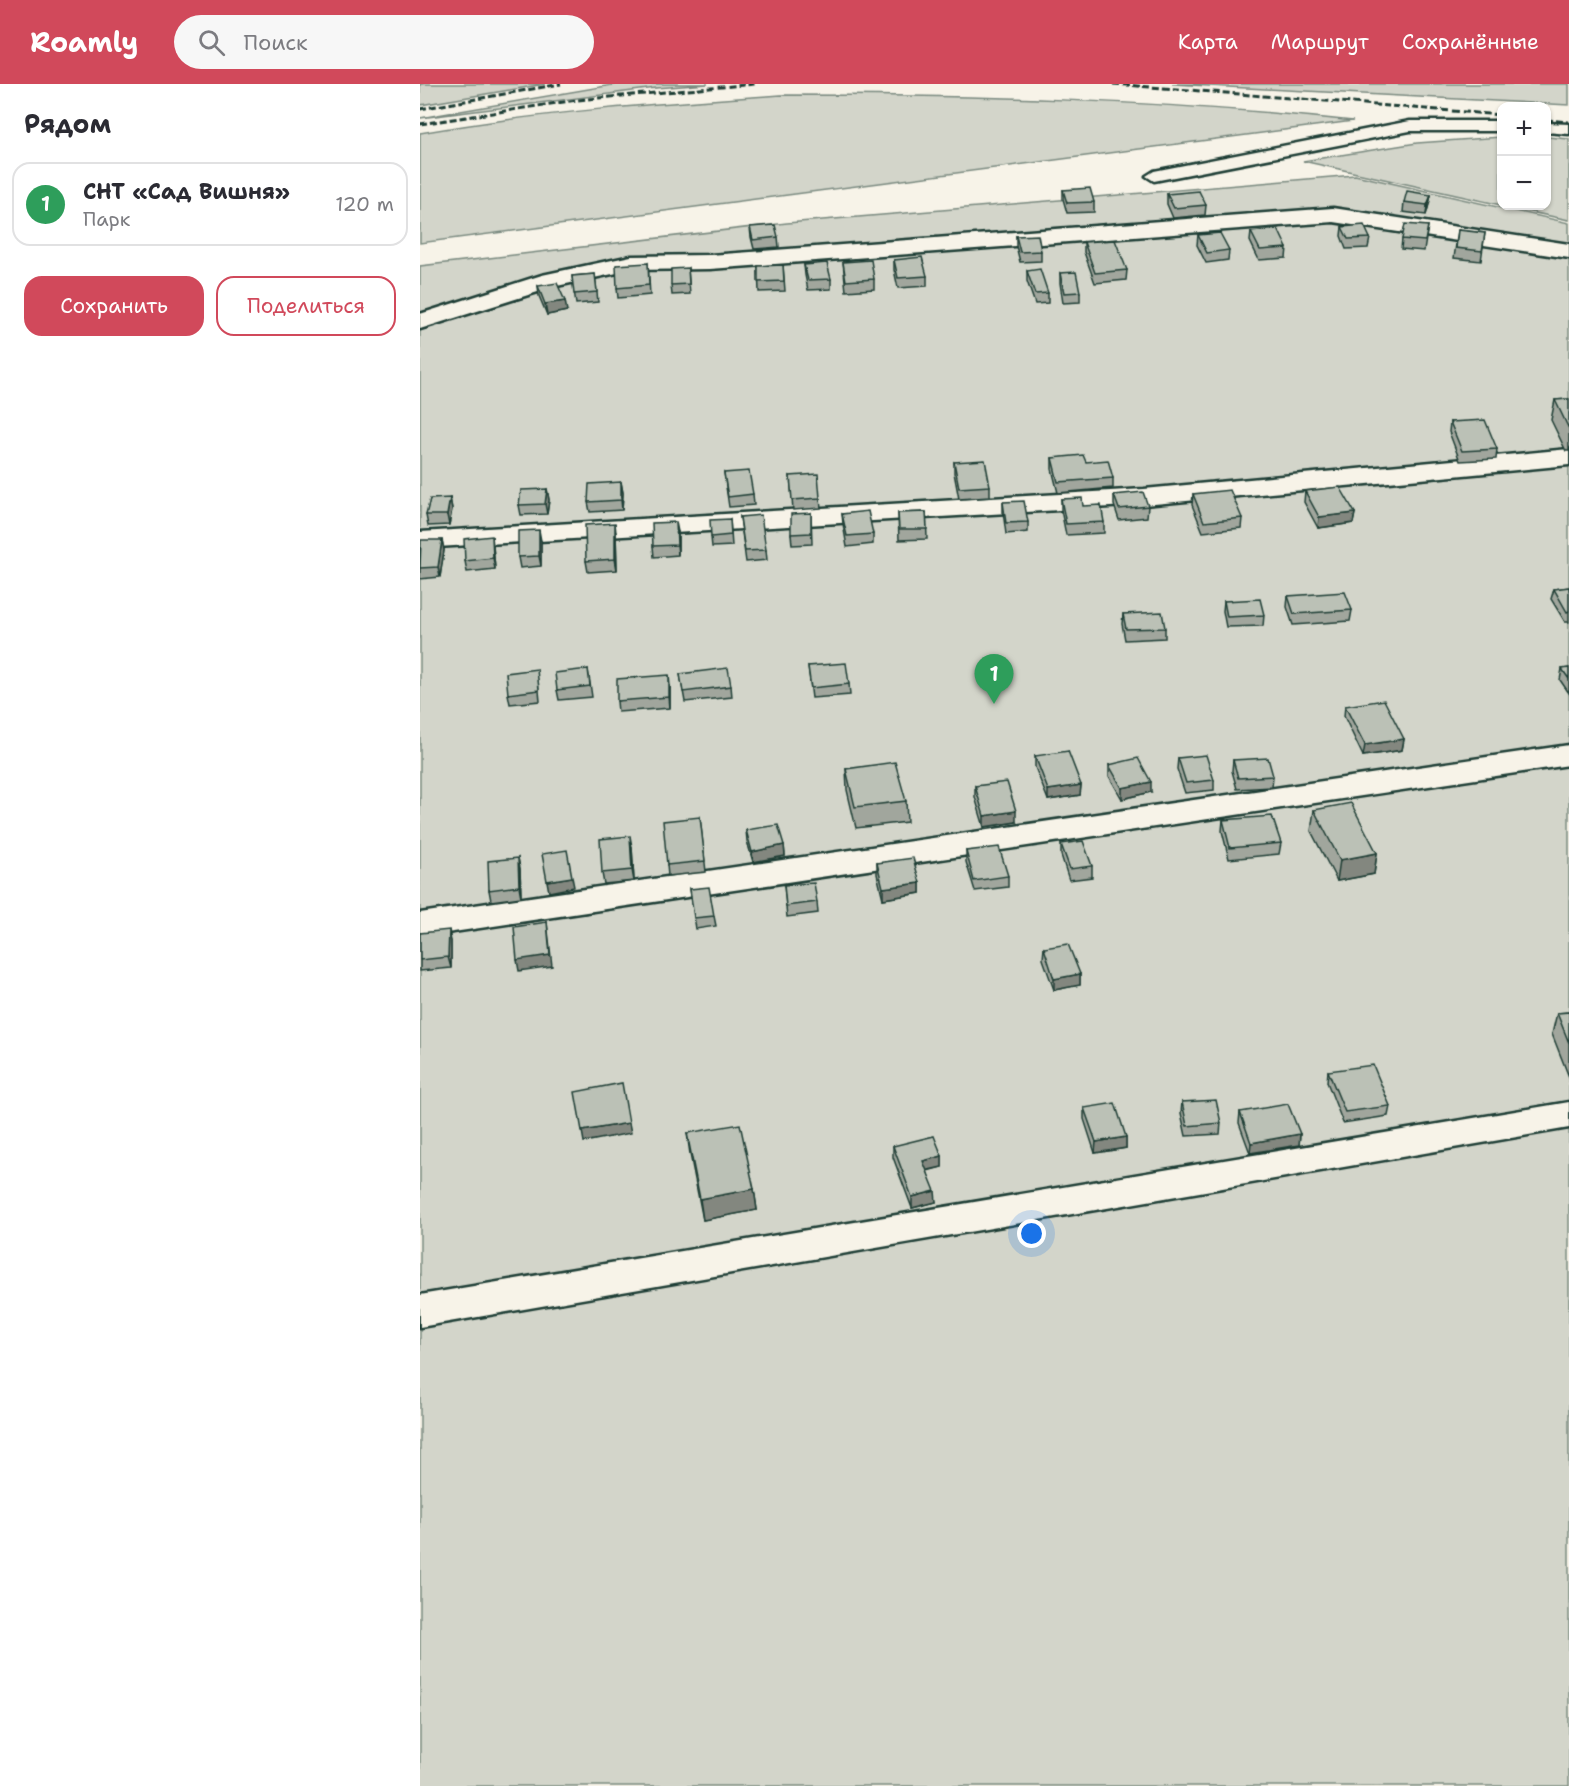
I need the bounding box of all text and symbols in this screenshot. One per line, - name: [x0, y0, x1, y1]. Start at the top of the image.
- search box: [174, 15, 594, 69]
- text: Roamly: [30, 23, 138, 61]
- icon: search: [195, 26, 228, 59]
- text: Поиск: [243, 28, 308, 57]
- text: Карта: [1178, 28, 1238, 56]
- text: Маршрут: [1271, 28, 1369, 56]
- text: Сохранённые: [1402, 28, 1539, 56]
- map controls: [1497, 102, 1551, 210]
- button: +: [1497, 102, 1551, 156]
- text: Рядом: [24, 106, 111, 141]
- button: −: [1497, 156, 1551, 210]
- text: СНТ «Сад Вишня»: [83, 177, 290, 206]
- text: 1: [41, 191, 50, 217]
- text: 120 m: [335, 191, 394, 217]
- text: Парк: [83, 206, 130, 232]
- button: Сохранить: [24, 276, 204, 336]
- button: Поделиться: [216, 276, 396, 336]
- pin: 1: [974, 654, 1014, 704]
- your location: [1017, 1219, 1046, 1248]

